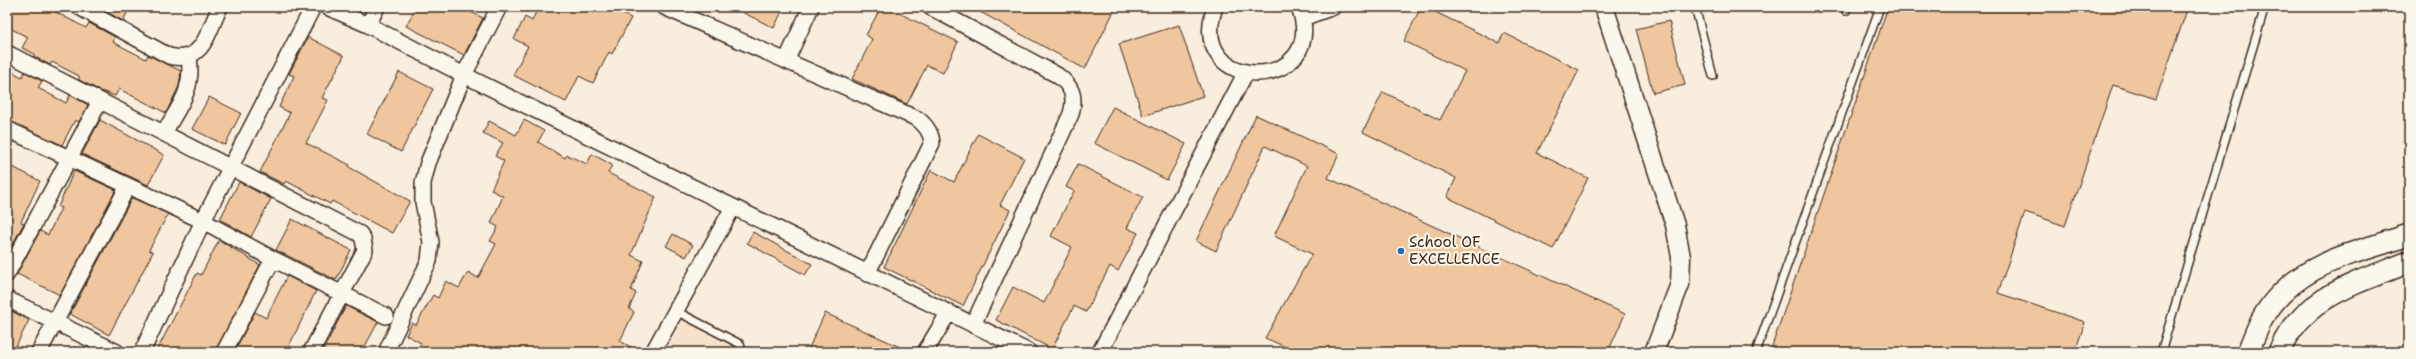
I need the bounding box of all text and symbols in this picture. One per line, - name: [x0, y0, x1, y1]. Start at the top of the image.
- place label: School OF EXCELLENCE: [1409, 232, 1500, 269]
- marker: School OF EXCELLENCE: [1396, 246, 1406, 256]

